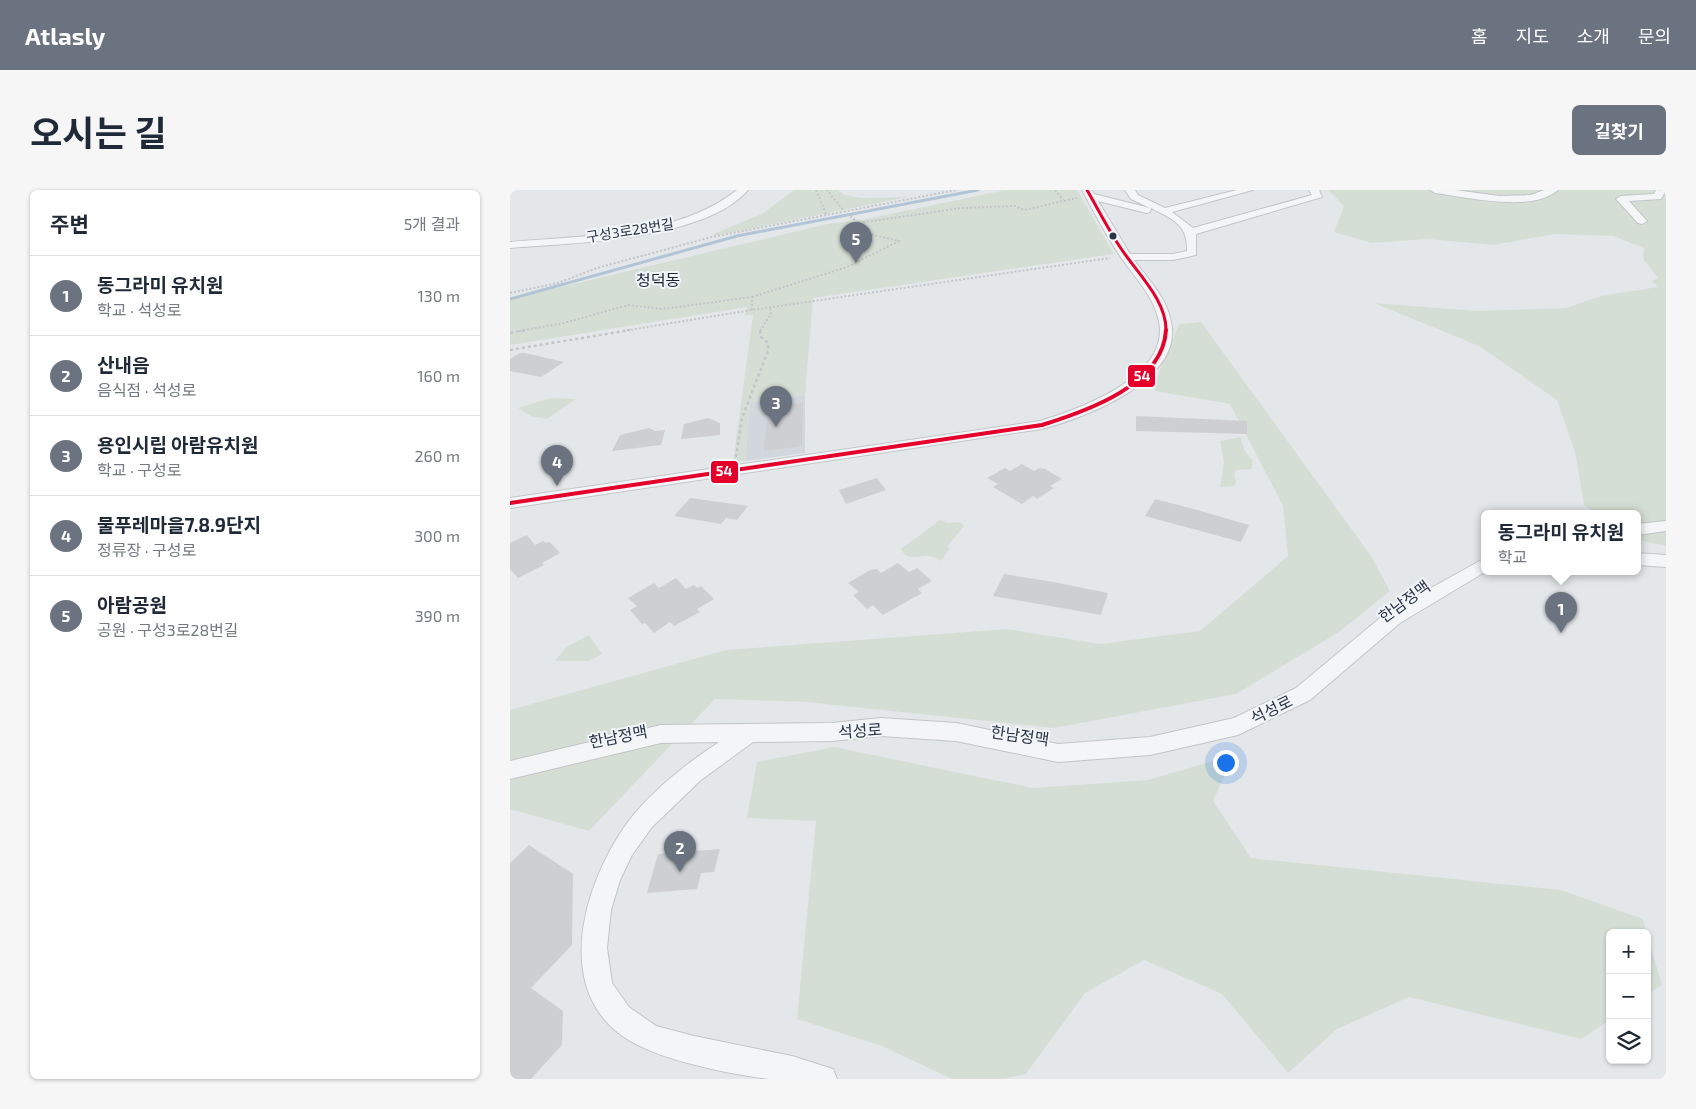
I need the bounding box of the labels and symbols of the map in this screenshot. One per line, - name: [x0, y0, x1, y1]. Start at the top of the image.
- street label: 구성3로28번길: [585, 215, 675, 245]
- pin: 5: [840, 222, 872, 263]
- unlabelled marker: [1108, 231, 1118, 241]
- district label: 청덕동: [636, 270, 680, 289]
- line badge: 54: [1127, 364, 1156, 388]
- text: 54: [1134, 367, 1150, 384]
- pin: 3: [760, 386, 792, 427]
- pin: 4: [541, 445, 573, 486]
- line badge: 54: [710, 460, 739, 484]
- text: 54: [716, 462, 732, 479]
- street label: 한남정맥: [1375, 576, 1433, 626]
- pin: 1: [1545, 592, 1577, 633]
- street label: 석성로: [1247, 691, 1295, 727]
- street label: 석성로: [837, 719, 883, 741]
- street label: 한남정맥: [587, 721, 649, 751]
- street label: 한남정맥: [990, 721, 1050, 749]
- your location: [1213, 750, 1239, 776]
- pin: 2: [664, 831, 696, 872]

